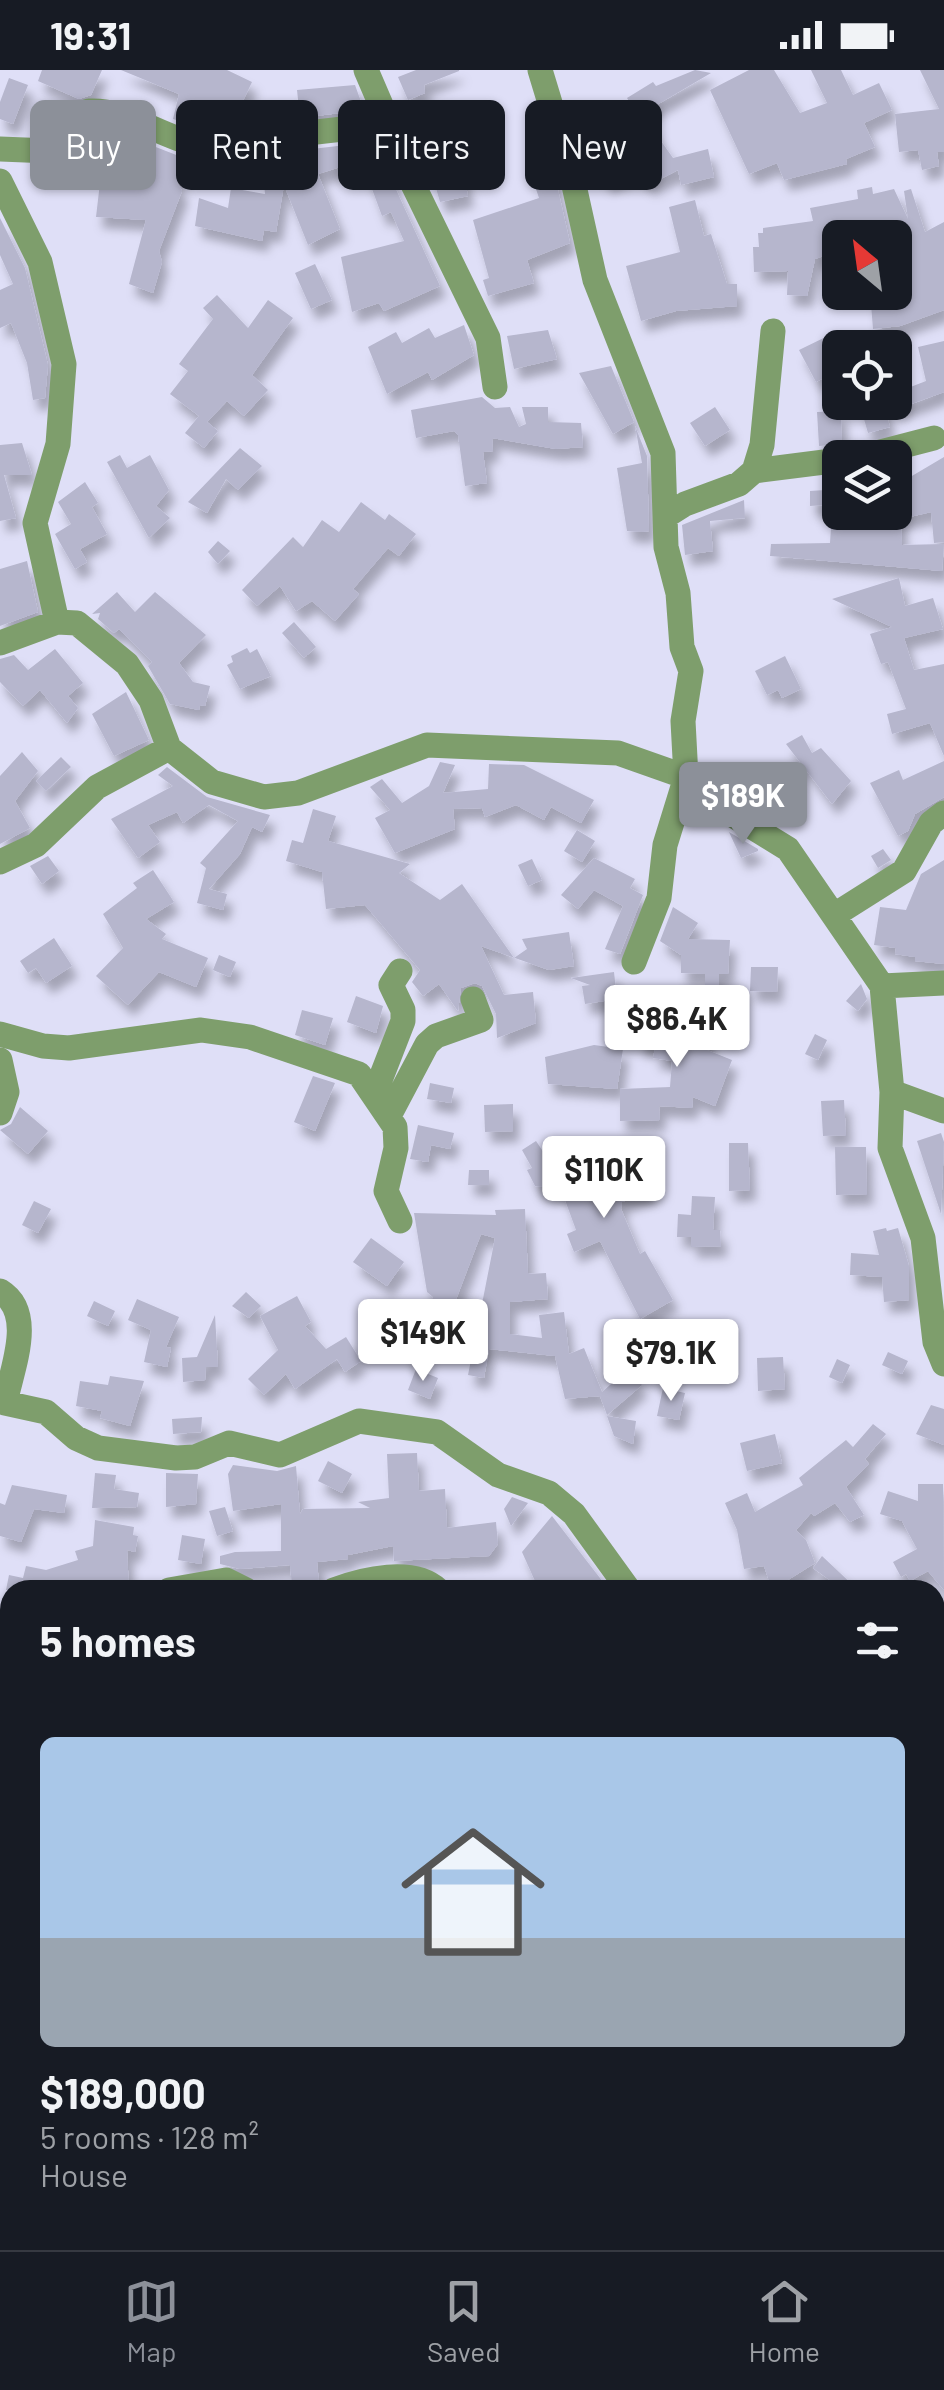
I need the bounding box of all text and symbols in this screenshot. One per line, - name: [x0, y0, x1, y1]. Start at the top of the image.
- text: 19:31: [50, 12, 131, 58]
- chip: Buy: [30, 100, 156, 190]
- chip: Rent: [176, 100, 318, 190]
- chip: Filters: [338, 100, 505, 190]
- chip: New: [525, 100, 662, 190]
- north arrow: [822, 220, 912, 310]
- map controls: [822, 220, 912, 530]
- button: locate: [822, 330, 912, 420]
- button: layers: [822, 440, 912, 530]
- pin: $189K: [673, 762, 813, 847]
- text: $189K: [701, 775, 785, 813]
- pin: $86.4K: [596, 985, 758, 1070]
- text: $86.4K: [627, 998, 727, 1036]
- pin: $110K: [534, 1136, 674, 1221]
- text: $110K: [564, 1149, 644, 1187]
- pin: $149K: [353, 1299, 493, 1384]
- text: $149K: [380, 1312, 466, 1350]
- pin: $79.1K: [590, 1319, 752, 1404]
- text: $79.1K: [625, 1332, 717, 1370]
- icon: filters: [850, 1613, 905, 1668]
- text: 5 homes: [40, 1615, 196, 1665]
- icon: home: [383, 1802, 563, 1982]
- text: $189,000: [40, 2067, 206, 2117]
- text: 5 rooms · 128 m²: [40, 2117, 259, 2155]
- text: House: [40, 2155, 128, 2193]
- tab: Map: [124, 2274, 179, 2368]
- tab: Saved: [427, 2274, 501, 2368]
- tab: Home: [749, 2274, 820, 2368]

